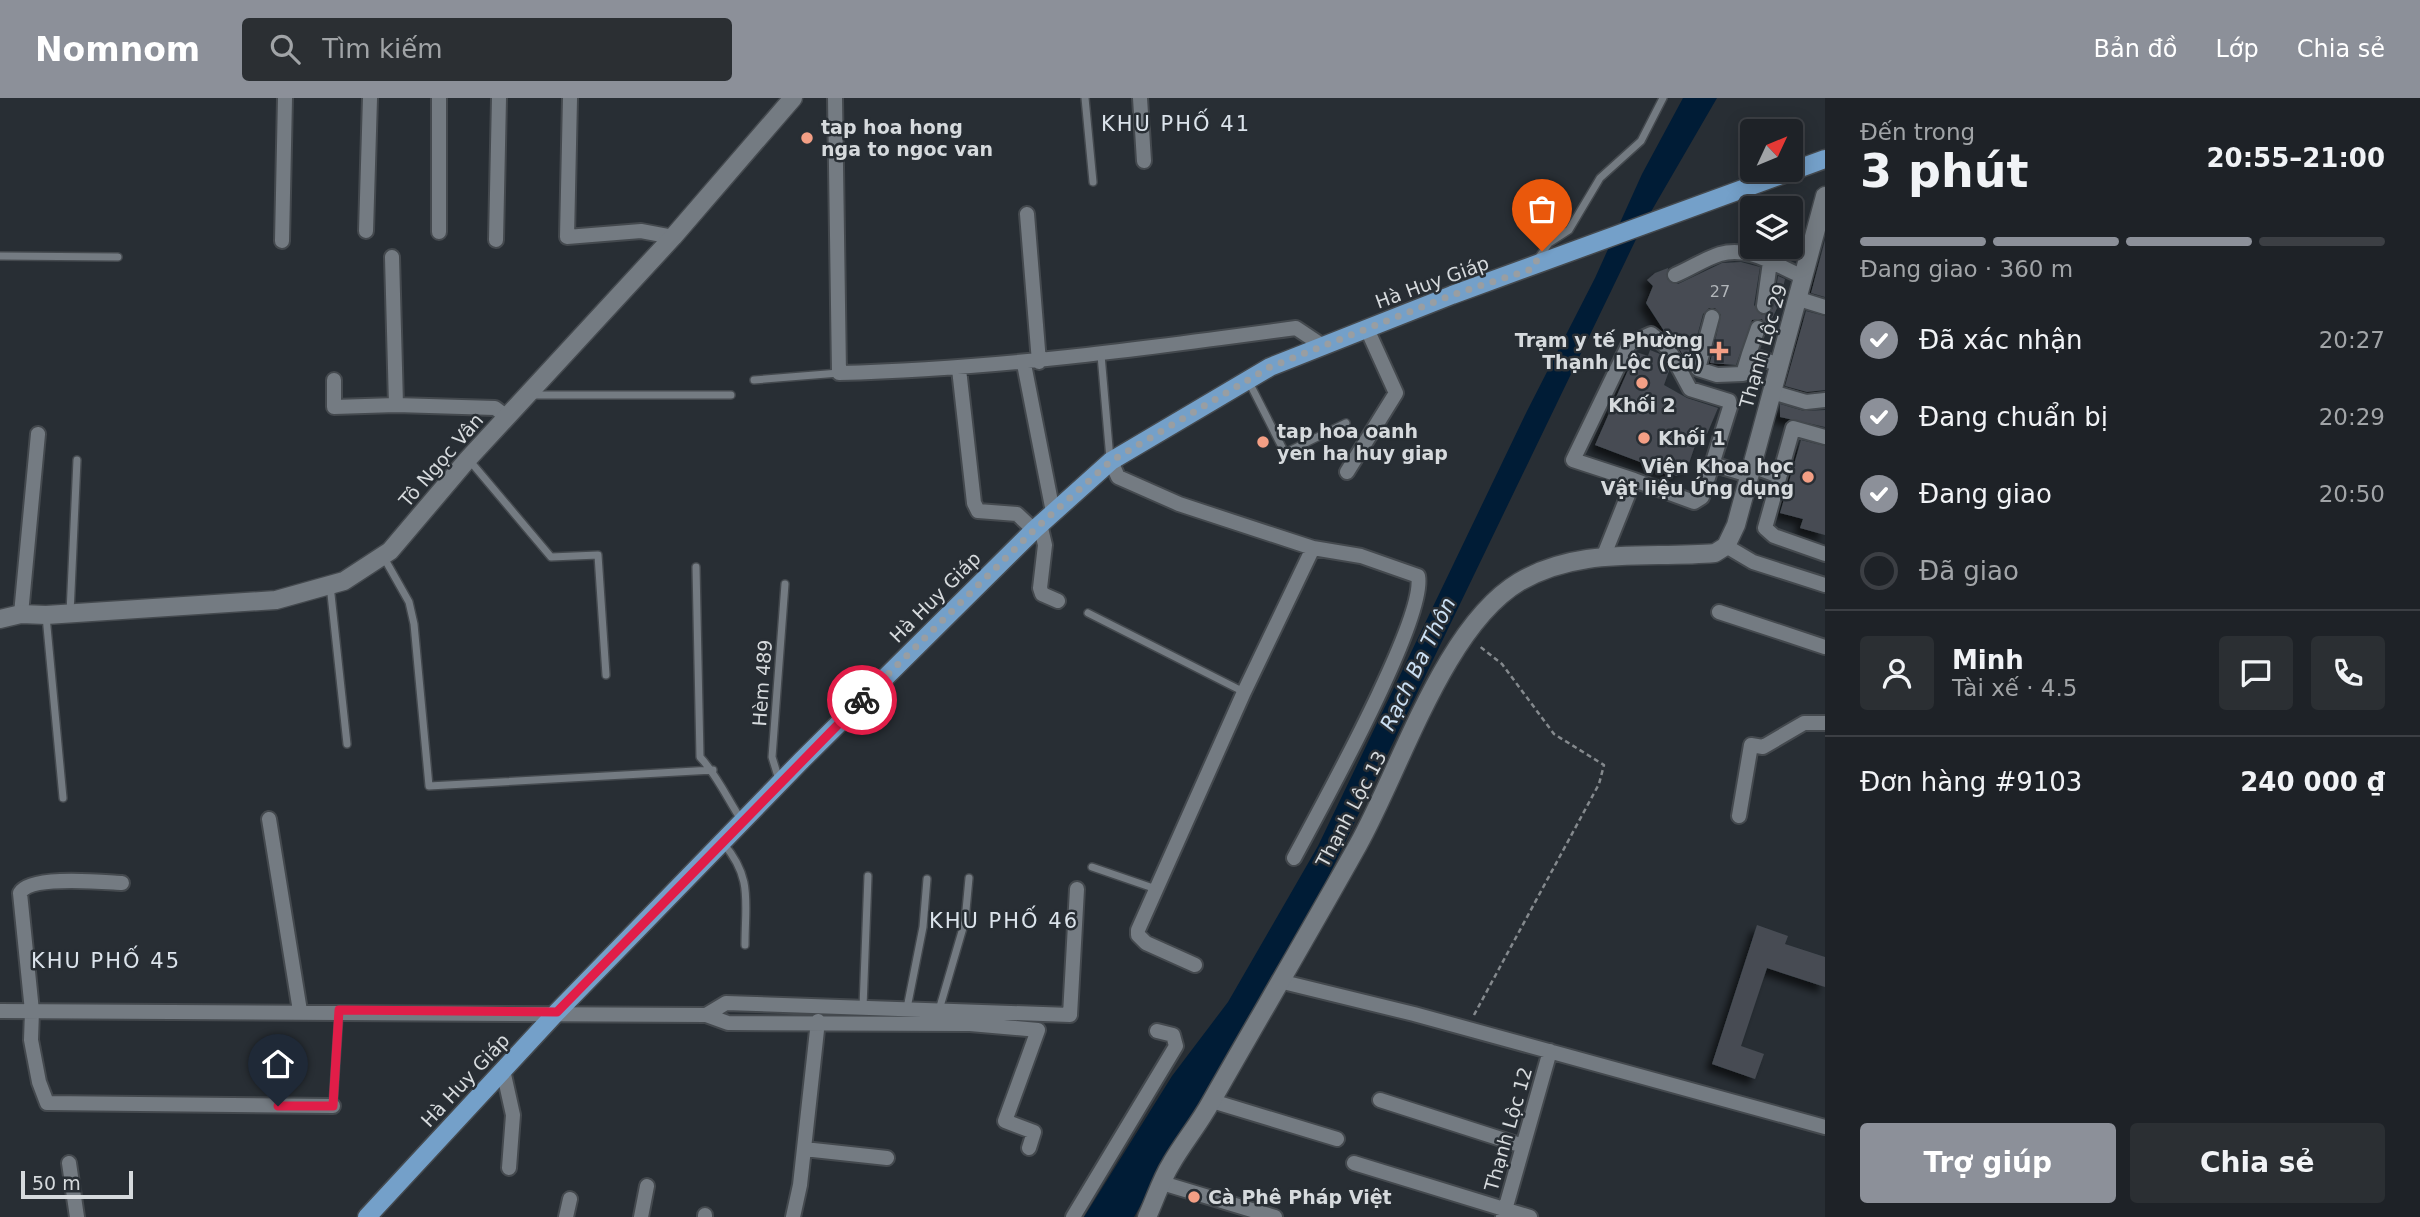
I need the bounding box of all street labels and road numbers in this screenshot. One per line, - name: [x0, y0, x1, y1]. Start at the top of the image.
- street label: Hà Huy Giáp: [1372, 251, 1492, 313]
- street label: Thạnh Lộc 29: [1734, 281, 1791, 412]
- street label: Tô Ngọc Vân: [394, 409, 487, 512]
- street label: Hà Huy Giáp: [885, 547, 985, 647]
- street label: Hèm 489: [748, 639, 776, 727]
- street label: Thạnh Lộc 13: [1311, 747, 1391, 872]
- street label: Hà Huy Giáp: [416, 1029, 514, 1131]
- street label: Thạnh Lộc 12: [1479, 1064, 1536, 1195]

